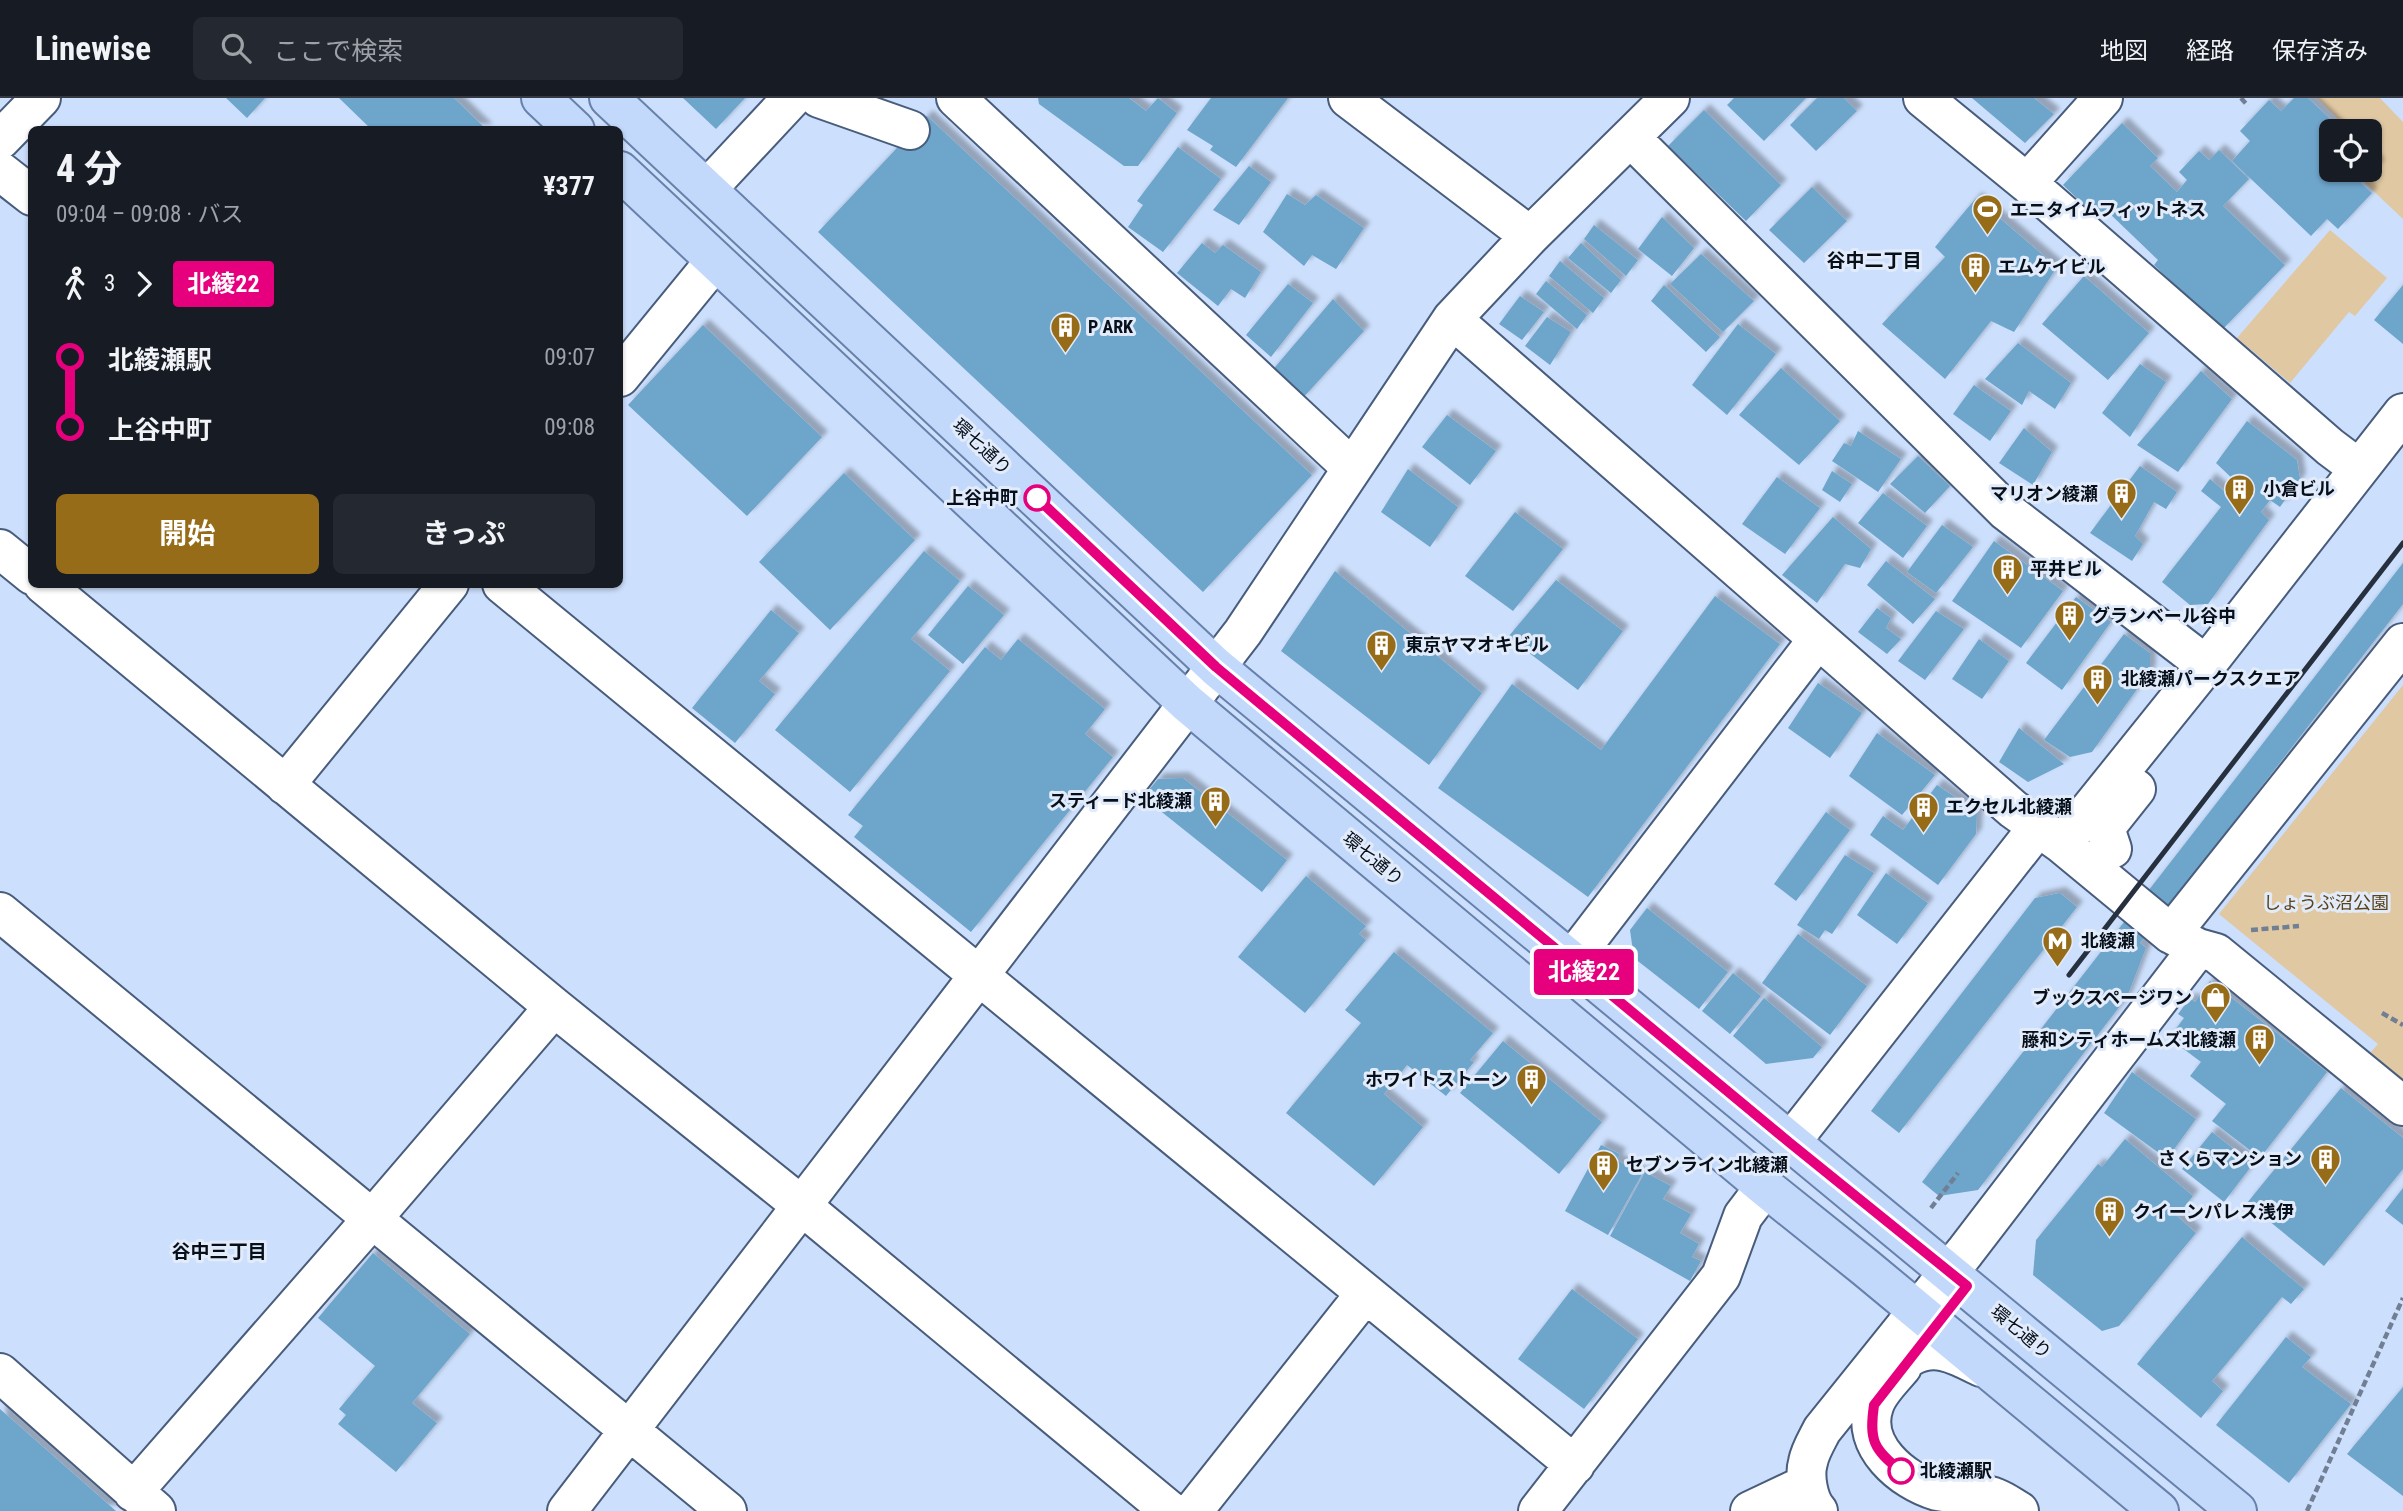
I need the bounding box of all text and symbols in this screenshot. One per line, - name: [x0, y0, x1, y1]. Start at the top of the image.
- search box: [193, 17, 683, 80]
- text: Linewise: [35, 29, 151, 68]
- icon: search: [217, 29, 255, 67]
- text: ここで検索: [273, 36, 403, 66]
- text: 地図: [2100, 37, 2148, 65]
- text: 経路: [2186, 37, 2234, 65]
- text: 保存済み: [2272, 37, 2368, 65]
- map controls: [2319, 119, 2382, 182]
- button: locate: [2319, 119, 2382, 182]
- text: 4 分: [56, 147, 122, 191]
- text: ¥377: [543, 171, 595, 201]
- sports icon: エニタイムフィットネス: [1970, 193, 2004, 237]
- place label: エニタイムフィットネス: [2010, 199, 2206, 220]
- text: 09:04 – 09:08 · バス: [56, 201, 243, 228]
- district label: 谷中二丁目: [1826, 249, 1922, 272]
- building icon: エムケイビル: [1958, 250, 1992, 294]
- place label: エムケイビル: [1998, 256, 2106, 277]
- icon: walk: [56, 265, 94, 303]
- icon: forward: [125, 265, 163, 303]
- text: 3: [104, 270, 115, 297]
- text: 北綾22: [187, 270, 260, 298]
- building icon: P ARK: [1048, 310, 1082, 354]
- place label: P ARK: [1088, 316, 1134, 337]
- text: 09:07: [544, 344, 595, 371]
- text: 北綾瀬駅: [108, 345, 212, 375]
- text: 09:08: [544, 414, 595, 441]
- street label: 環七通り: [949, 414, 1016, 479]
- text: 上谷中町: [108, 415, 212, 445]
- building icon: 小倉ビル: [2223, 472, 2257, 516]
- building icon: マリオン綾瀬: [2104, 477, 2138, 521]
- place label: 小倉ビル: [2263, 478, 2335, 499]
- place label: マリオン綾瀬: [1990, 483, 2098, 504]
- marker: 上谷中町: [1024, 485, 1050, 511]
- place label: 上谷中町: [946, 487, 1018, 508]
- button: 開始: [56, 494, 319, 574]
- button: きっぷ: [333, 494, 595, 574]
- building icon: 平井ビル: [1990, 552, 2024, 596]
- place label: 平井ビル: [2030, 558, 2102, 579]
- building icon: グランベール谷中: [2052, 599, 2086, 643]
- place label: グランベール谷中: [2092, 605, 2236, 626]
- building icon: 東京ヤマオキビル: [1365, 628, 1399, 672]
- place label: 東京ヤマオキビル: [1405, 634, 1549, 655]
- building icon: 北綾瀬パークスクエア: [2081, 662, 2115, 706]
- place label: 北綾瀬パークスクエア: [2121, 668, 2300, 689]
- building icon: スティード北綾瀬: [1198, 784, 1232, 828]
- place label: スティード北綾瀬: [1049, 790, 1192, 811]
- building icon: エクセル北綾瀬: [1906, 790, 1940, 834]
- place label: エクセル北綾瀬: [1946, 796, 2072, 817]
- street label: 環七通り: [1339, 827, 1408, 890]
- park label: しょうぶ沼公園: [2263, 892, 2389, 913]
- metro station icon: 北綾瀬: [2041, 924, 2075, 968]
- place label: 北綾瀬: [2081, 930, 2135, 951]
- line badge: 北綾22: [1535, 949, 1633, 995]
- text: 北綾22: [1548, 958, 1620, 986]
- shop icon: ブックスページワン: [2198, 981, 2232, 1025]
- place label: ブックスページワン: [2032, 987, 2192, 1008]
- building icon: 藤和シティホームズ北綾瀬: [2242, 1023, 2276, 1067]
- place label: 藤和シティホームズ北綾瀬: [2022, 1029, 2236, 1050]
- building icon: ホワイトストーン: [1514, 1063, 1548, 1107]
- place label: ホワイトストーン: [1365, 1069, 1508, 1090]
- building icon: さくらマンション: [2308, 1142, 2342, 1186]
- building icon: セブンライン北綾瀬: [1586, 1148, 1620, 1192]
- place label: さくらマンション: [2158, 1148, 2302, 1169]
- place label: セブンライン北綾瀬: [1626, 1154, 1788, 1175]
- building icon: クイーンパレス浅伊: [2093, 1195, 2127, 1239]
- place label: クイーンパレス浅伊: [2133, 1201, 2294, 1222]
- district label: 谷中三丁目: [171, 1240, 267, 1263]
- street label: 環七通り: [1987, 1300, 2056, 1363]
- marker: 北綾瀬駅: [1888, 1458, 1914, 1484]
- place label: 北綾瀬駅: [1920, 1460, 1992, 1481]

